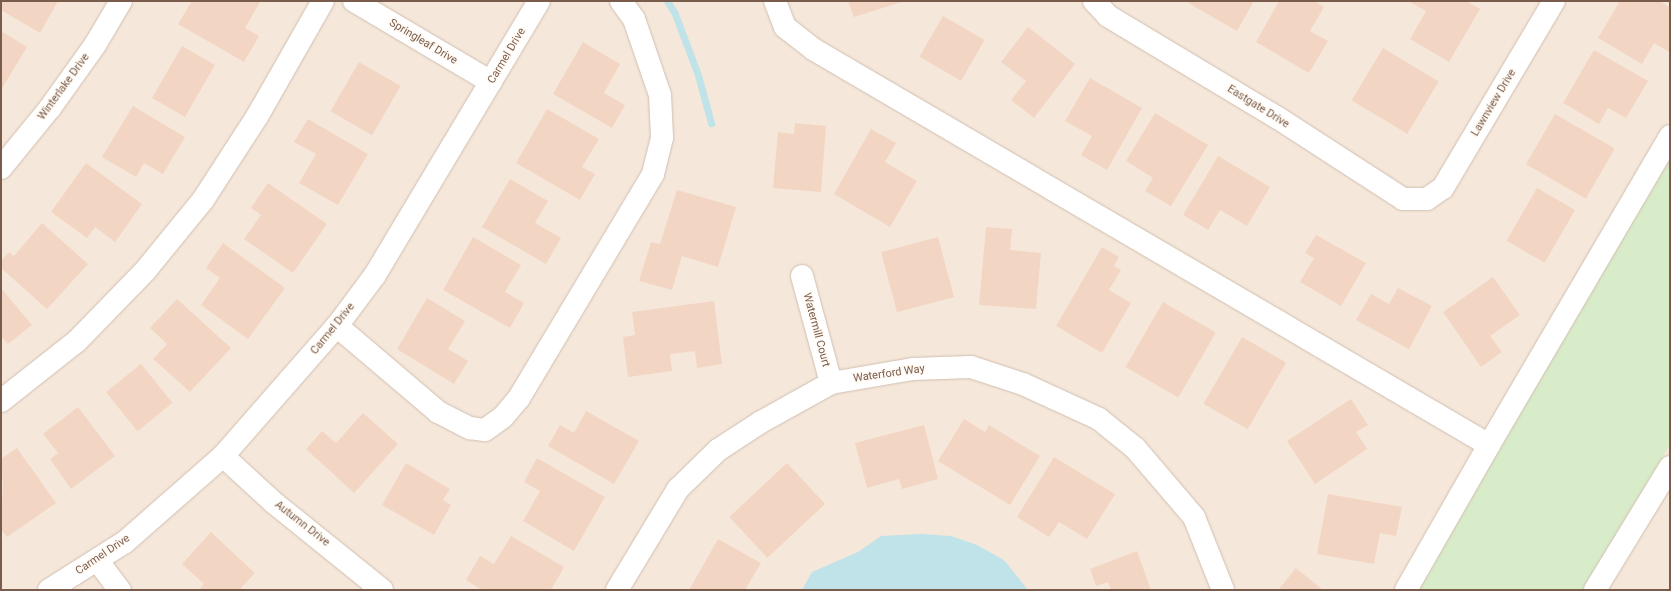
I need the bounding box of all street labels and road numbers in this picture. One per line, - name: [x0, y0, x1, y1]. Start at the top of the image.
- street label: Springleaf Drive: [387, 16, 459, 68]
- street label: Carmel Drive: [485, 26, 529, 86]
- street label: Winterlake Drive: [35, 51, 93, 123]
- street label: Lawnview Drive: [1469, 67, 1519, 139]
- street label: Eastgate Drive: [1225, 83, 1291, 131]
- street label: Watermill Court: [800, 291, 832, 369]
- street label: Carmel Drive: [308, 301, 358, 357]
- street label: Waterford Way: [852, 362, 926, 386]
- street label: Autumn Drive: [272, 498, 332, 550]
- street label: Carmel Drive: [73, 532, 133, 578]

